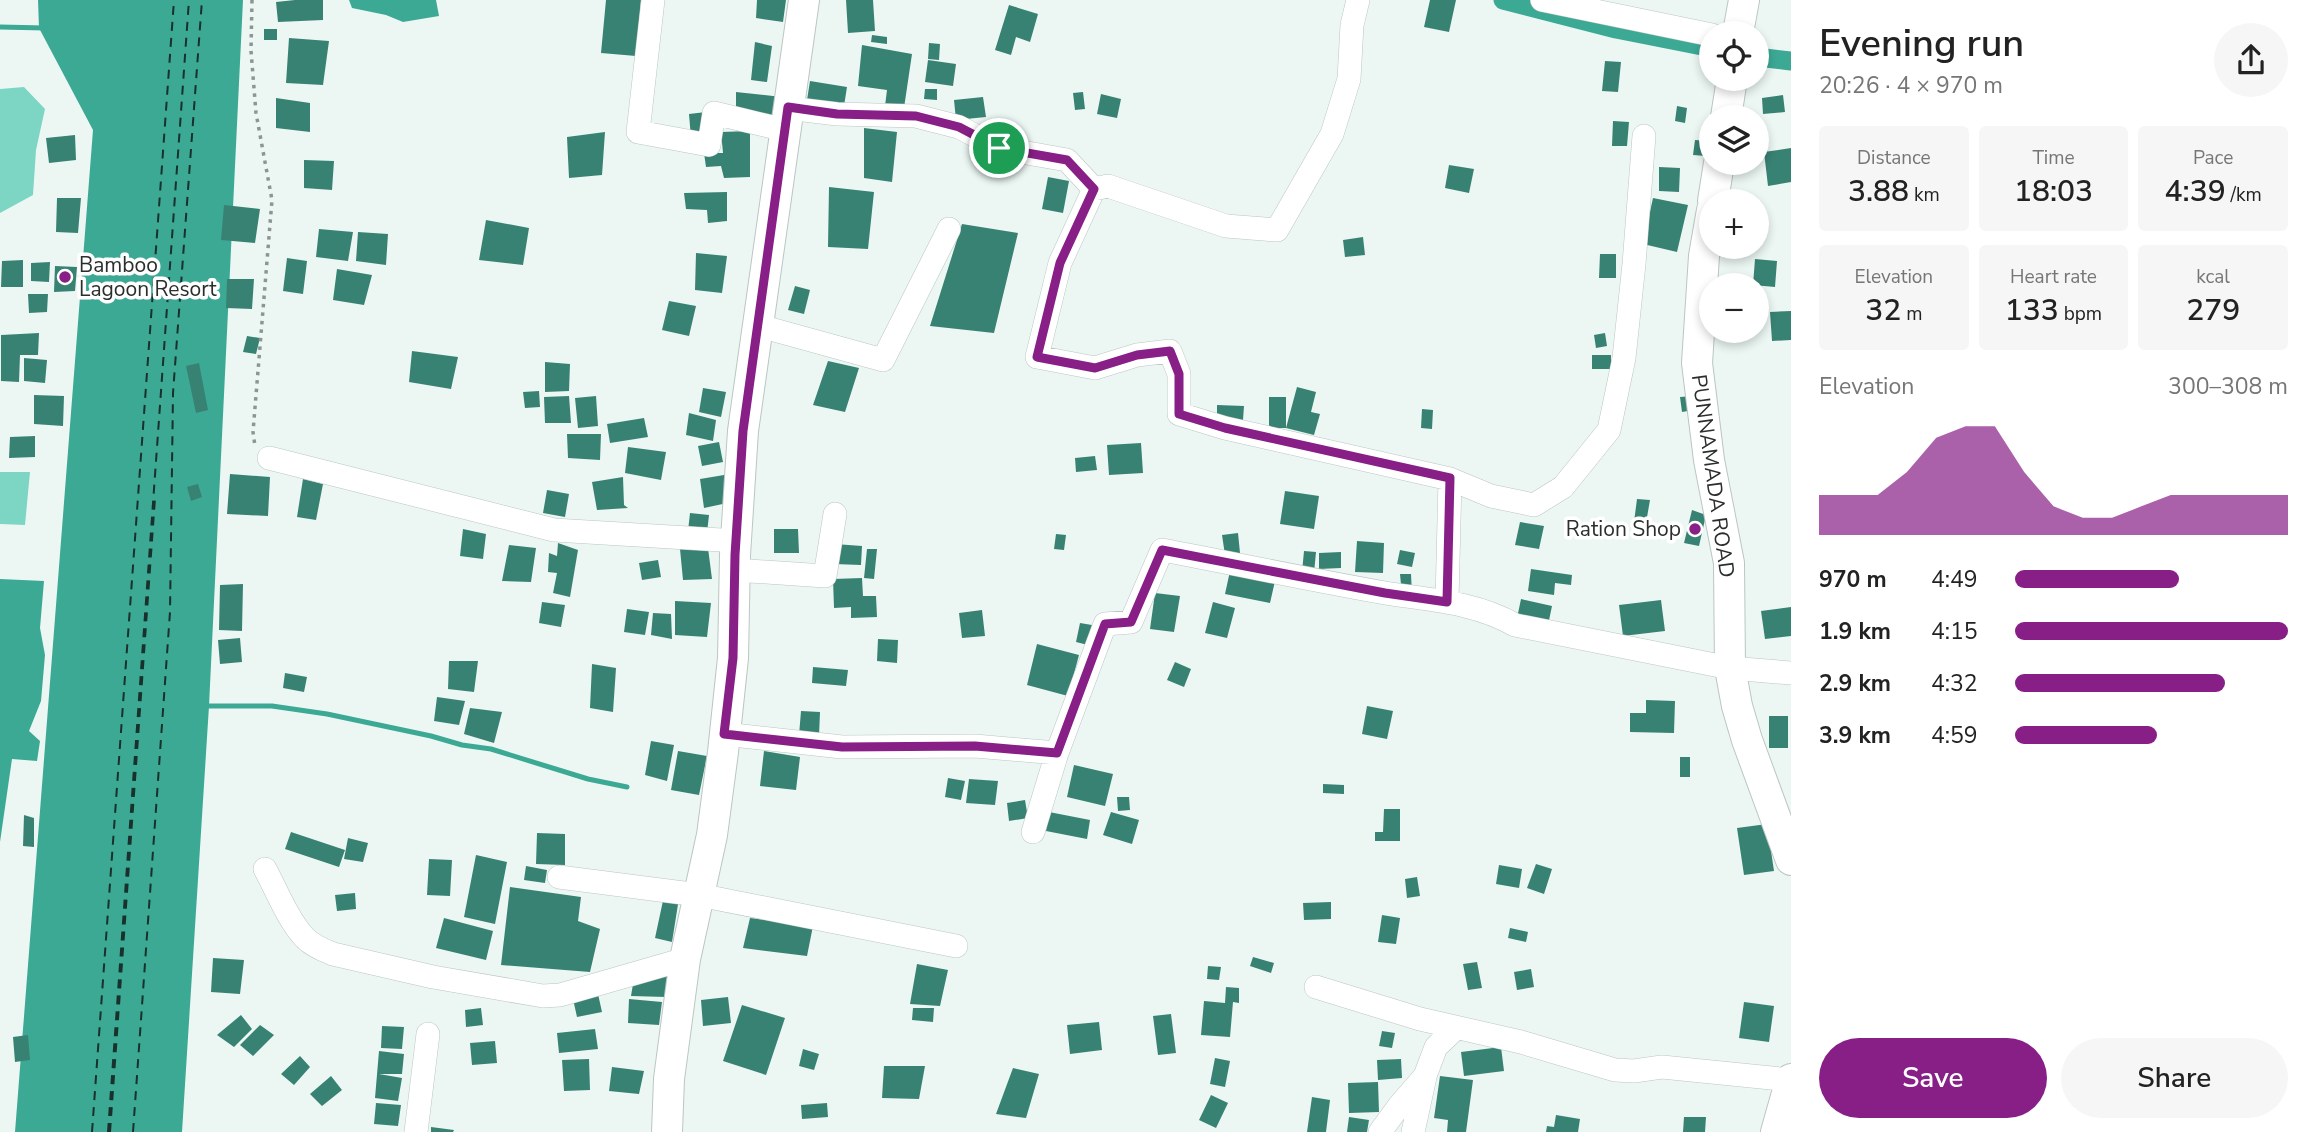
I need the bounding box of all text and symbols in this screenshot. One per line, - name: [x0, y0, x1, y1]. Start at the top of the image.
- text: Evening run: [1819, 18, 2024, 69]
- map controls: [1699, 21, 1769, 343]
- button: locate: [1699, 21, 1769, 91]
- button: share: [2214, 23, 2288, 97]
- text: 20:26 · 4 × 970 m: [1819, 70, 2003, 101]
- button: layers: [1699, 105, 1769, 175]
- pin: [969, 118, 1029, 178]
- icon: arrive: [980, 129, 1018, 167]
- text: Distance: [1857, 145, 1931, 171]
- text: Time: [2032, 145, 2075, 171]
- text: Pace: [2193, 145, 2233, 171]
- text: 3.88: [1848, 171, 1909, 212]
- text: 18:03: [2014, 171, 2093, 212]
- text: 4:39: [2165, 171, 2226, 212]
- text: km: [1909, 182, 1940, 208]
- text: /km: [2226, 182, 2262, 208]
- button: +: [1699, 189, 1769, 259]
- place label: Bamboo Lagoon Resort: [79, 251, 217, 303]
- text: Elevation: [1854, 264, 1933, 290]
- text: Heart rate: [2010, 264, 2097, 290]
- text: kcal: [2196, 264, 2230, 290]
- marker: Bamboo Lagoon Resort: [57, 269, 73, 285]
- button: −: [1699, 273, 1769, 343]
- text: 32: [1865, 290, 1901, 331]
- text: 133: [2005, 290, 2059, 331]
- text: 279: [2186, 290, 2240, 331]
- text: m: [1901, 301, 1922, 327]
- text: bpm: [2059, 301, 2102, 327]
- text: Elevation: [1819, 371, 1914, 402]
- text: 300–308 m: [2168, 371, 2288, 402]
- street label: PUNNAMADA ROAD: [1685, 373, 1741, 579]
- place label: Ration Shop: [1566, 515, 1681, 543]
- marker: Ration Shop: [1687, 521, 1703, 537]
- text: 970 m: [1819, 564, 1887, 595]
- text: 4:49: [1931, 564, 1978, 595]
- text: 1.9 km: [1819, 616, 1891, 647]
- text: 4:15: [1931, 616, 1978, 647]
- text: 2.9 km: [1819, 668, 1891, 699]
- text: 4:32: [1931, 668, 1978, 699]
- text: 3.9 km: [1819, 720, 1891, 751]
- text: 4:59: [1931, 720, 1978, 751]
- button: Save: [1819, 1038, 2047, 1118]
- button: Share: [2061, 1038, 2288, 1118]

